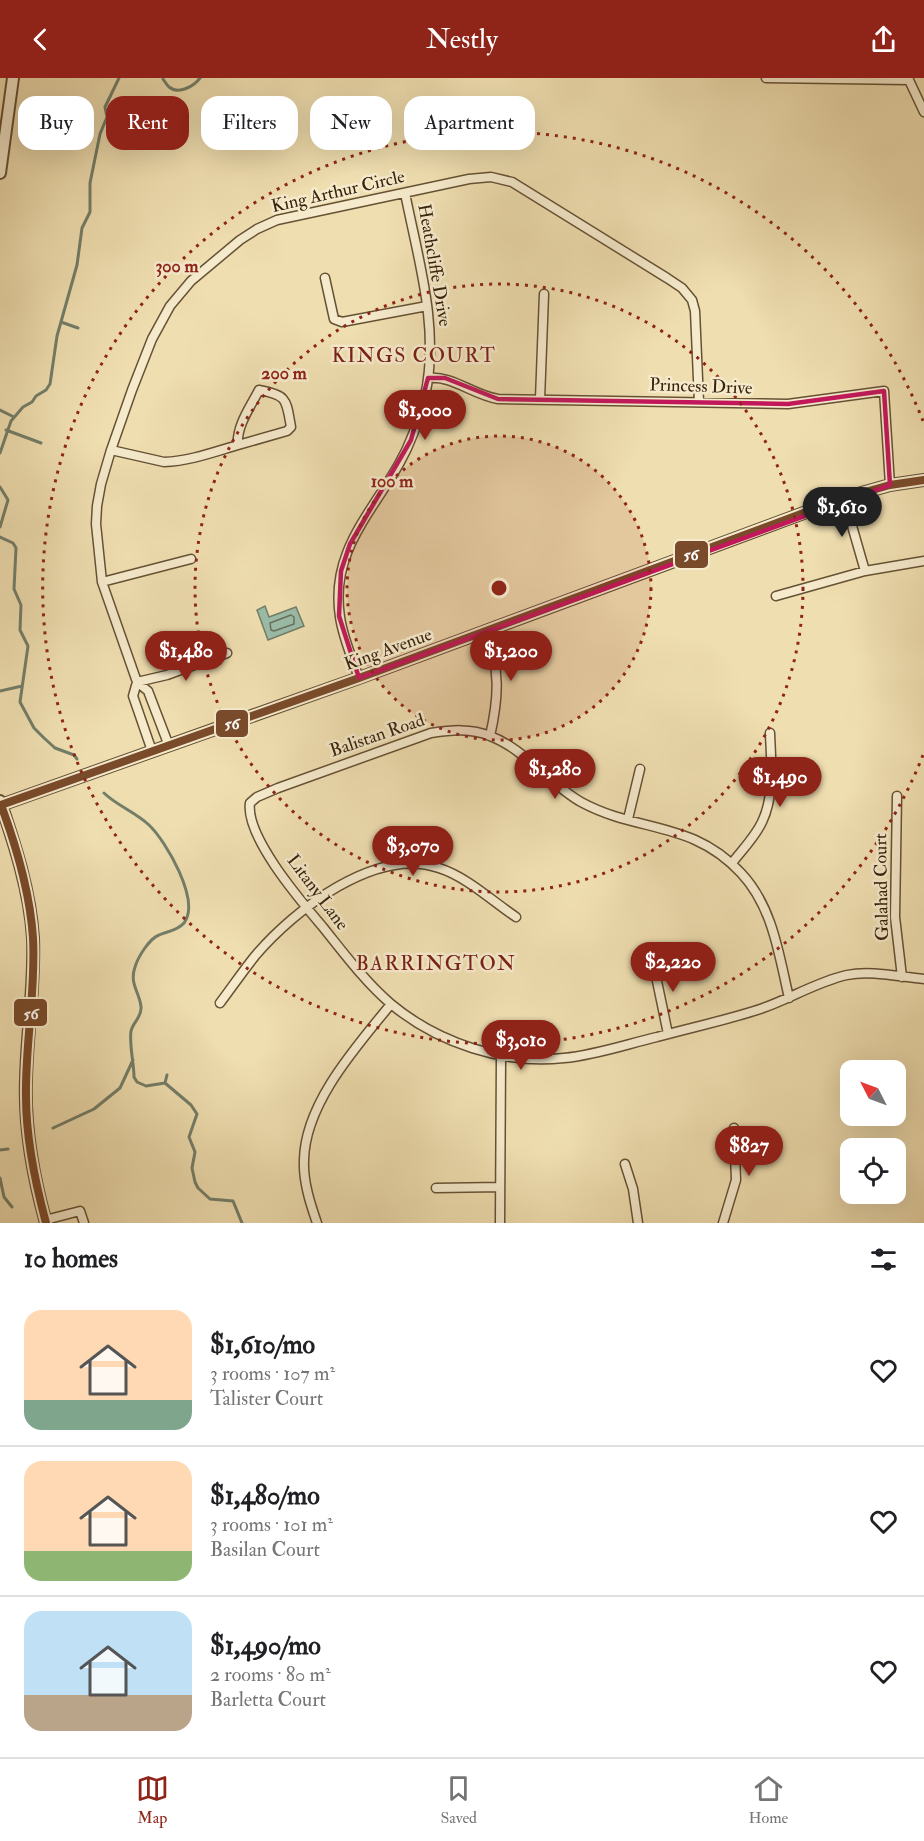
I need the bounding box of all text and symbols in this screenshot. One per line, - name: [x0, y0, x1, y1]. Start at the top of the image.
- icon: back: [24, 23, 57, 56]
- text: Nestly: [426, 23, 498, 56]
- icon: share: [867, 23, 900, 56]
- chip: Buy: [18, 96, 94, 150]
- chip: Rent: [106, 96, 189, 150]
- chip: Filters: [201, 96, 298, 150]
- chip: New: [310, 96, 392, 150]
- chip: Apartment: [404, 96, 535, 150]
- street label: King Arthur Circle: [269, 165, 408, 218]
- street label: Heathcliffe Drive: [412, 202, 457, 329]
- text: 300 m: [155, 255, 200, 278]
- district label: KINGS COURT: [332, 343, 496, 368]
- text: 200 m: [261, 362, 308, 385]
- street label: Princess Drive: [649, 373, 753, 400]
- pin: $1,000: [376, 390, 474, 441]
- text: $1,000: [398, 397, 452, 422]
- text: 100 m: [371, 470, 414, 493]
- pin: $1,610: [793, 487, 891, 538]
- text: $1,610: [817, 494, 867, 519]
- line badge: 56: [674, 540, 709, 569]
- text: 56: [683, 545, 700, 565]
- centre of rings: [489, 578, 509, 598]
- street label: King Avenue: [341, 623, 435, 676]
- pin: $1,480: [137, 631, 235, 682]
- pin: $1,200: [462, 631, 560, 682]
- text: $1,480: [159, 638, 213, 663]
- text: $1,200: [484, 638, 538, 663]
- street label: Balistan Road: [327, 708, 428, 762]
- line badge: 56: [215, 709, 249, 738]
- text: 56: [224, 714, 241, 734]
- pin: $1,280: [506, 749, 604, 800]
- text: $1,280: [529, 756, 582, 781]
- pin: $1,490: [731, 757, 829, 808]
- text: $1,490: [753, 764, 807, 789]
- pin: $3,070: [364, 826, 462, 877]
- text: $3,070: [386, 833, 440, 858]
- street label: Galahad Court: [869, 833, 894, 941]
- street label: Litany Lane: [282, 850, 354, 935]
- pin: $2,220: [624, 942, 722, 993]
- text: $2,220: [645, 949, 701, 974]
- district label: BARRINGTON: [356, 951, 516, 976]
- line badge: 56: [13, 998, 48, 1027]
- text: 56: [23, 1004, 40, 1024]
- pin: $3,010: [472, 1020, 570, 1071]
- text: $3,010: [495, 1027, 547, 1052]
- north arrow: [840, 1060, 906, 1126]
- map controls: [840, 1060, 906, 1204]
- pin: $827: [713, 1126, 785, 1177]
- text: $827: [729, 1133, 769, 1158]
- button: locate: [840, 1138, 906, 1204]
- text: 10 homes: [24, 1243, 118, 1275]
- icon: filters: [867, 1243, 900, 1276]
- text: $1,610/mo: [210, 1329, 315, 1361]
- icon: home: [72, 1334, 144, 1406]
- icon: heart: [867, 1354, 900, 1387]
- text: 3 rooms · 107 m²: [210, 1361, 335, 1386]
- text: Talister Court: [210, 1386, 323, 1411]
- text: $1,480/mo: [210, 1480, 320, 1512]
- icon: home: [72, 1485, 144, 1557]
- icon: heart: [867, 1505, 900, 1538]
- text: 3 rooms · 101 m²: [210, 1512, 333, 1537]
- text: Basilan Court: [210, 1537, 320, 1562]
- text: $1,490/mo: [210, 1630, 321, 1662]
- icon: home: [72, 1635, 144, 1707]
- icon: heart: [867, 1655, 900, 1688]
- text: 2 rooms · 80 m²: [210, 1662, 331, 1687]
- text: Barletta Court: [210, 1687, 326, 1712]
- tab: Map: [136, 1772, 169, 1828]
- tab: Saved: [440, 1772, 477, 1828]
- tab: Home: [749, 1772, 788, 1828]

